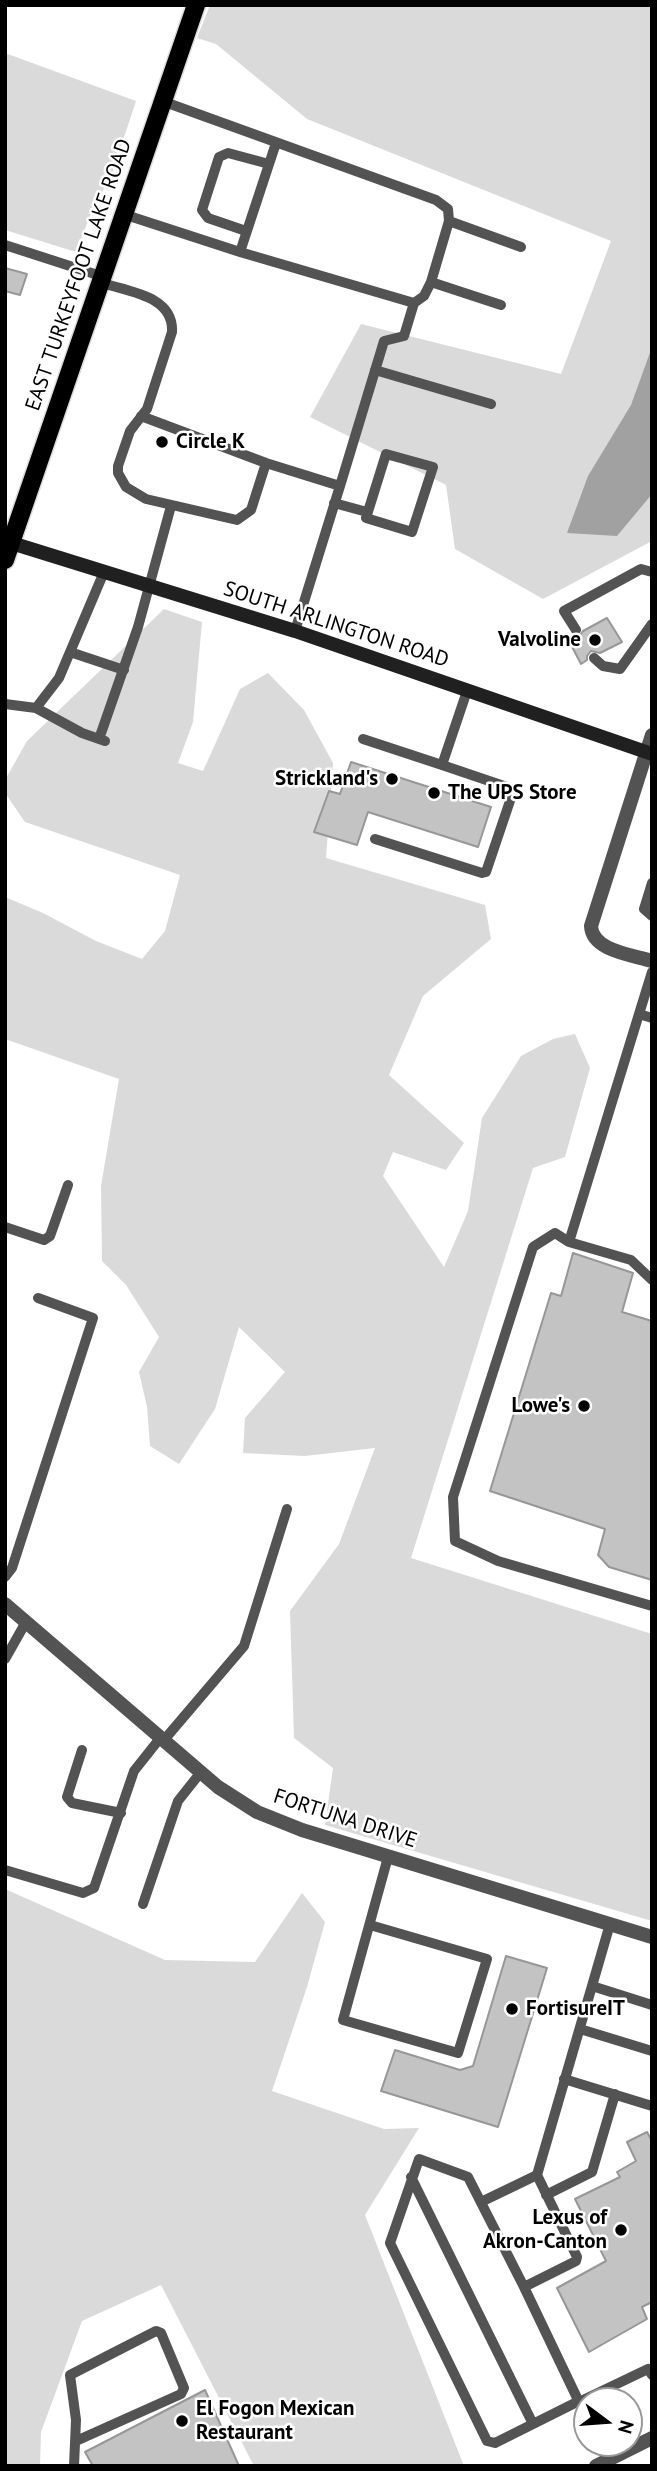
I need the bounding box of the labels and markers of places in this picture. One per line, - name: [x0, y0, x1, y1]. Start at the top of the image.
- place label: Circle K: [176, 429, 245, 455]
- marker: Circle K: [154, 434, 170, 450]
- place label: Valvoline: [498, 627, 581, 653]
- marker: Valvoline: [587, 632, 603, 648]
- place label: Strickland's: [275, 766, 378, 792]
- marker: Strickland's: [384, 771, 400, 787]
- place label: The UPS Store: [448, 780, 577, 806]
- marker: The UPS Store: [426, 785, 442, 801]
- place label: Lowe's: [512, 1393, 570, 1419]
- marker: Lowe's: [576, 1398, 592, 1414]
- place label: FortisureIT: [526, 1996, 625, 2022]
- marker: FortisureIT: [504, 2001, 520, 2017]
- place label: Lexus of Akron-Canton: [483, 2205, 607, 2255]
- marker: Lexus of Akron-Canton: [613, 2222, 629, 2238]
- place label: El Fogon Mexican Restaurant: [196, 2396, 354, 2446]
- marker: El Fogon Mexican Restaurant: [174, 2413, 190, 2429]

